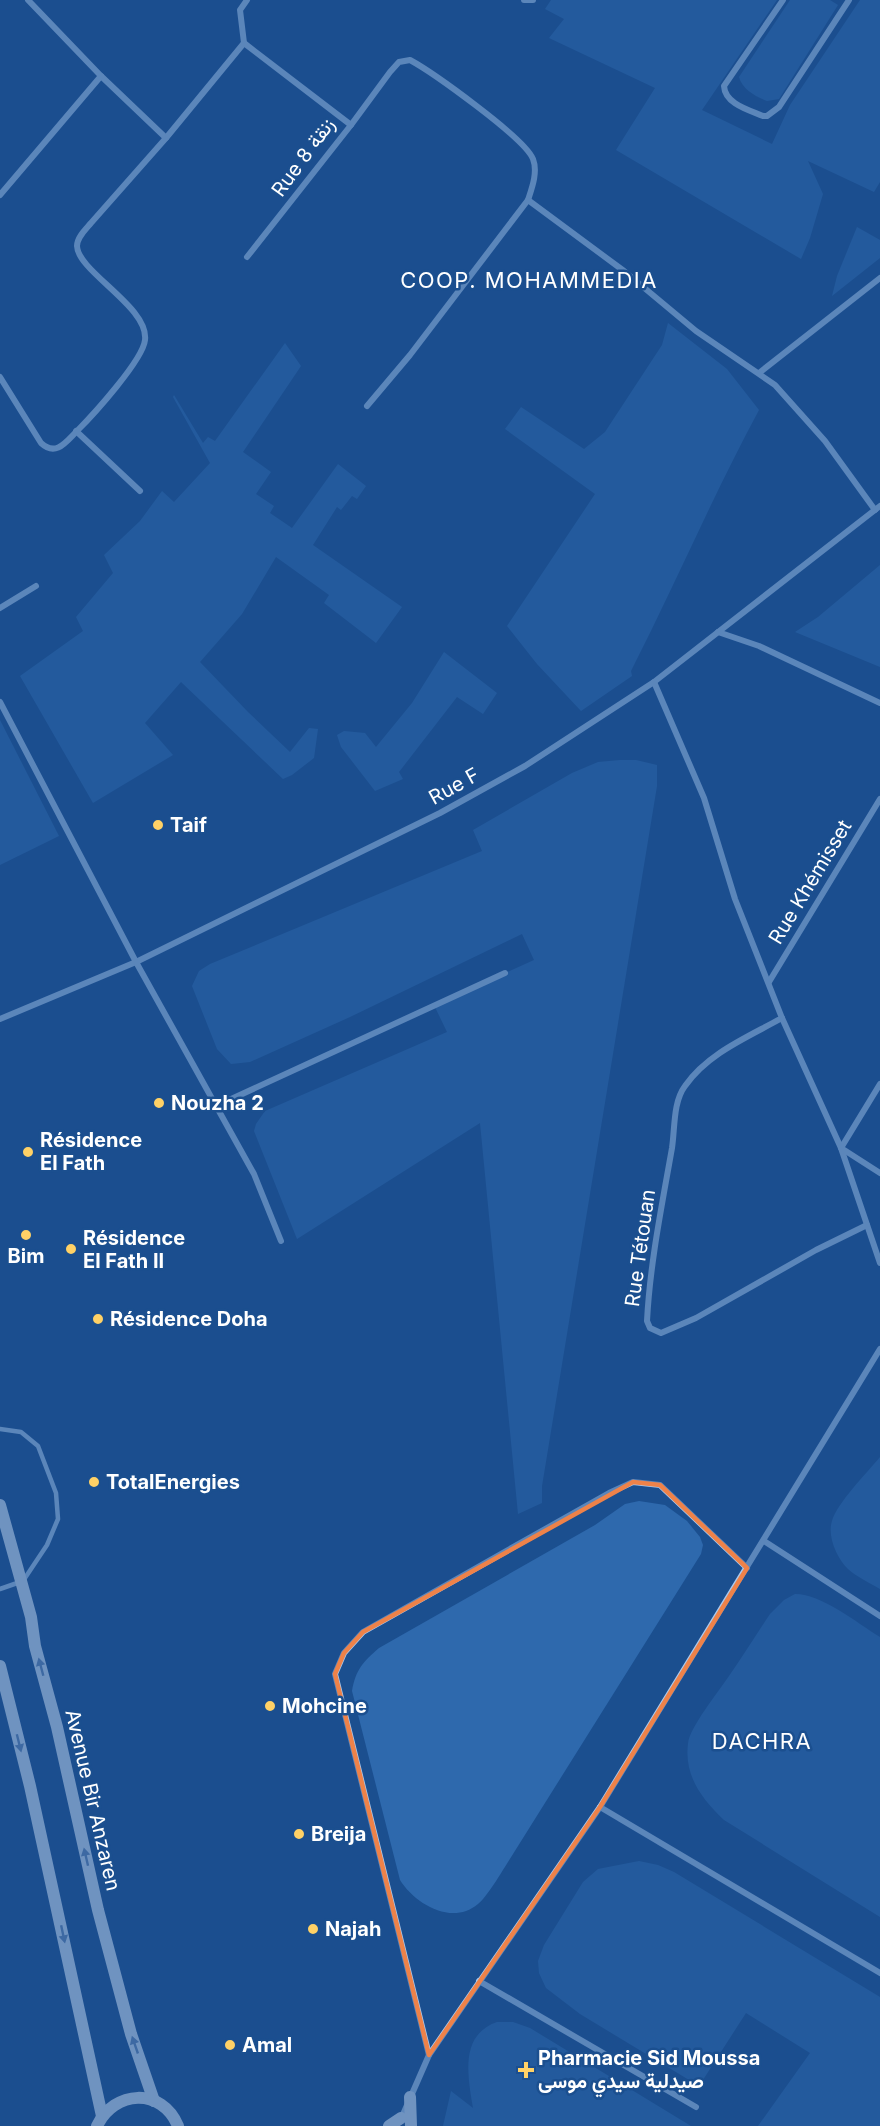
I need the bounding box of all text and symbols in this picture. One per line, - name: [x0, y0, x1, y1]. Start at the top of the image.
- street label: Rue 8 زنقة: [266, 113, 340, 202]
- district label: COOP. MOHAMMEDIA: [400, 267, 658, 293]
- street label: Rue F: [425, 762, 483, 810]
- place label: Taif: [170, 813, 207, 837]
- street label: Rue Khémisset: [764, 815, 857, 948]
- marker: Taif: [151, 818, 165, 832]
- place label: Nouzha 2: [171, 1091, 264, 1115]
- marker: Nouzha 2: [152, 1096, 166, 1110]
- place label: Résidence El Fath: [40, 1128, 142, 1175]
- marker: Résidence El Fath: [21, 1145, 35, 1159]
- street label: Rue Tétouan: [620, 1188, 660, 1308]
- place label: Résidence El Fath II: [83, 1226, 185, 1273]
- marker: Bim: [19, 1228, 33, 1242]
- marker: Résidence El Fath II: [64, 1242, 78, 1256]
- place label: Bim: [8, 1244, 44, 1268]
- place label: Résidence Doha: [110, 1307, 268, 1331]
- marker: Résidence Doha: [91, 1312, 105, 1326]
- place label: TotalEnergies: [106, 1470, 240, 1494]
- marker: TotalEnergies: [87, 1475, 101, 1489]
- one-way arrow: [36, 1658, 45, 1676]
- place label: Mohcine: [282, 1694, 367, 1718]
- marker: Mohcine: [263, 1699, 277, 1713]
- street label: Avenue Bir Anzaren: [60, 1707, 126, 1893]
- district label: DACHRA: [712, 1728, 812, 1754]
- one-way arrow: [15, 1734, 25, 1753]
- place label: Breija: [311, 1822, 366, 1846]
- marker: Breija: [292, 1827, 306, 1841]
- one-way arrow: [81, 1847, 90, 1866]
- place label: Najah: [325, 1917, 381, 1941]
- marker: Najah: [306, 1922, 320, 1936]
- one-way arrow: [59, 1924, 68, 1943]
- place label: Amal: [242, 2033, 292, 2057]
- one-way arrow: [129, 2036, 139, 2054]
- marker: Amal: [223, 2038, 237, 2052]
- place label: Pharmacie Sid Moussa صيدلية سيدي موسى: [538, 2046, 760, 2098]
- marker: Pharmacie Sid Moussa صيدلية سيدي موسى: [519, 2063, 533, 2077]

